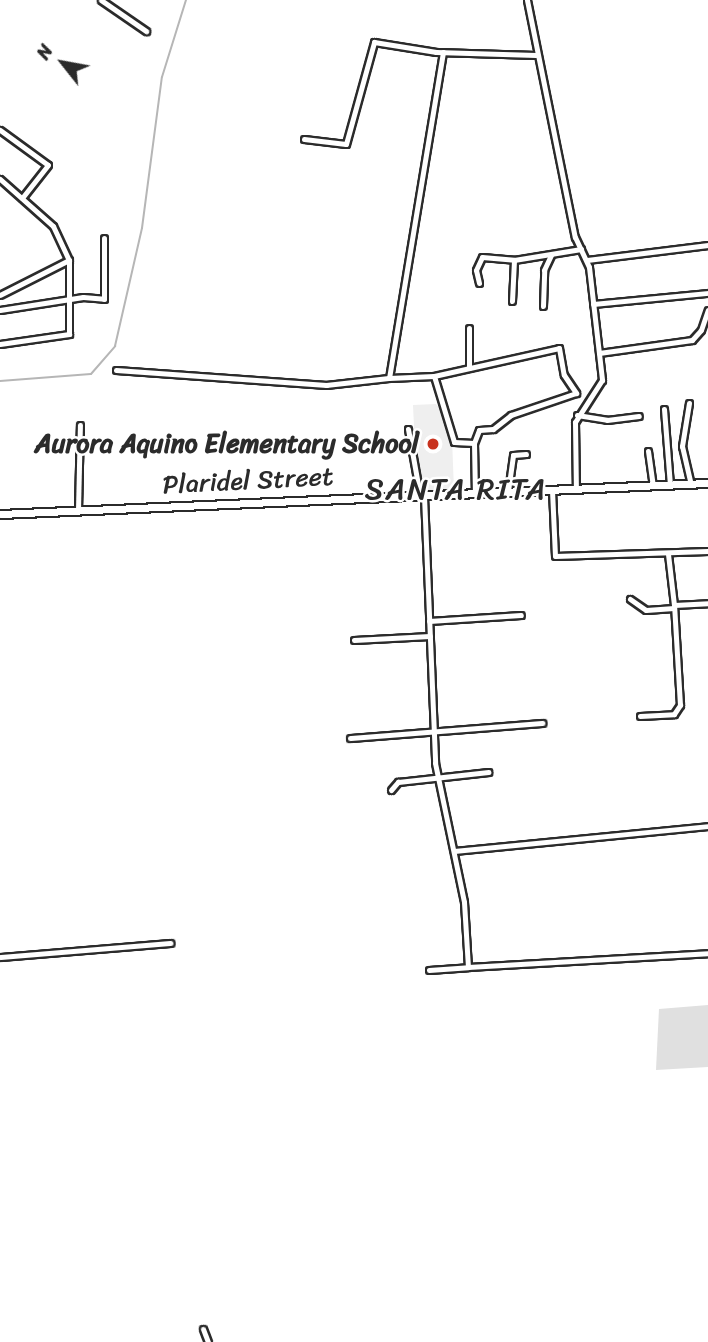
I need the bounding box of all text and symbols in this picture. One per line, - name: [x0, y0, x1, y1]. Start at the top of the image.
- north arrow: [28, 28, 98, 98]
- text: N: [27, 38, 62, 66]
- place label: Aurora Aquino Elementary School: [35, 428, 419, 460]
- marker: Aurora Aquino Elementary School: [425, 436, 441, 452]
- street label: Plaridel Street: [162, 461, 334, 501]
- district label: SANTA RITA: [367, 471, 545, 507]

